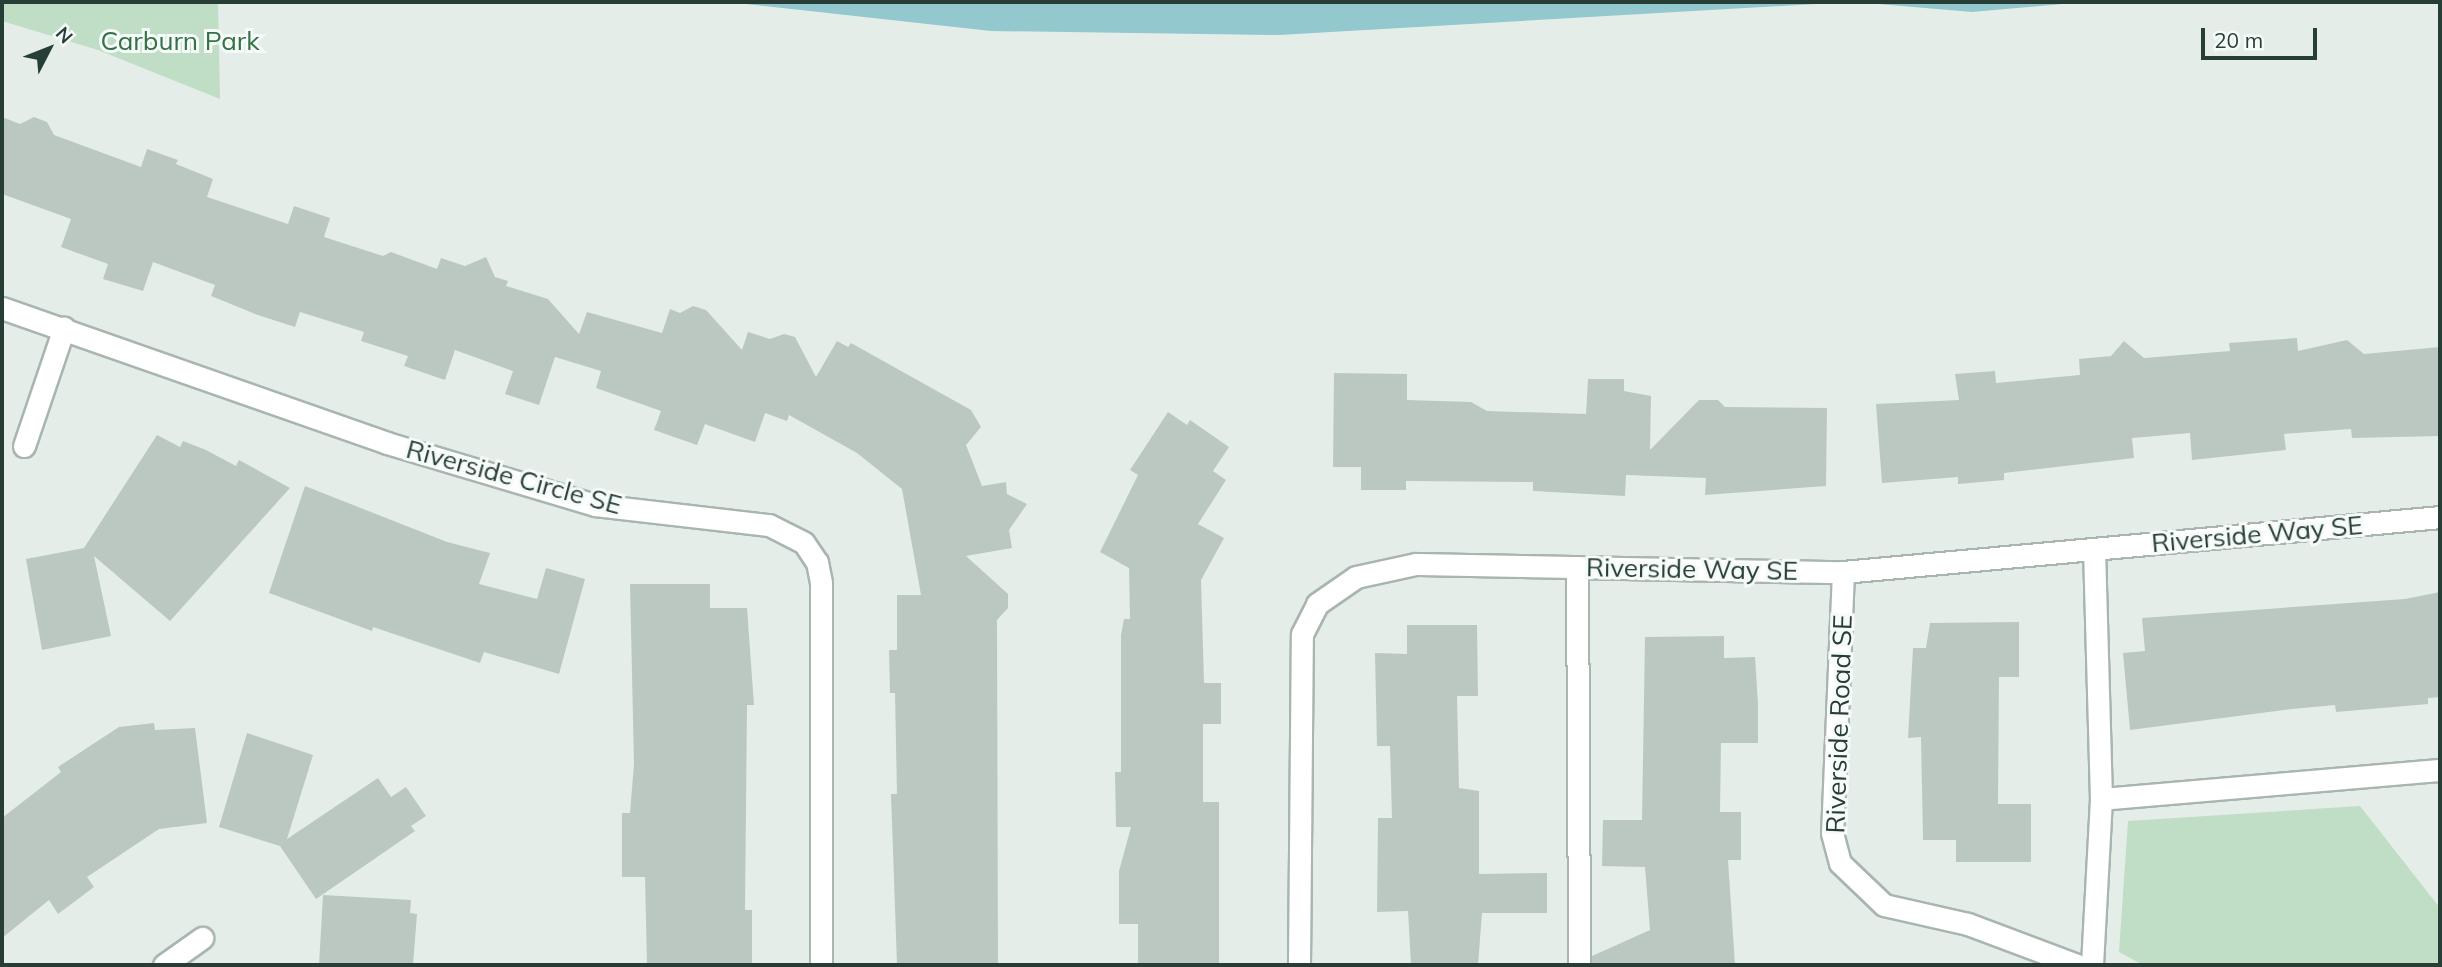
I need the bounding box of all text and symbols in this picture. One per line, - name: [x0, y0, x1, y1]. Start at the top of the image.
- north arrow: [14, 14, 84, 84]
- scale bar: [2204, 14, 2320, 58]
- text: N: [51, 22, 78, 48]
- park label: Carburn Park: [100, 25, 260, 57]
- text: 20 m: [2214, 27, 2263, 53]
- street label: Riverside Circle SE: [403, 433, 625, 521]
- street label: Riverside Way SE: [2150, 509, 2364, 559]
- street label: Riverside Way SE: [1586, 552, 1798, 586]
- street label: Riverside Road SE: [1820, 614, 1858, 834]

